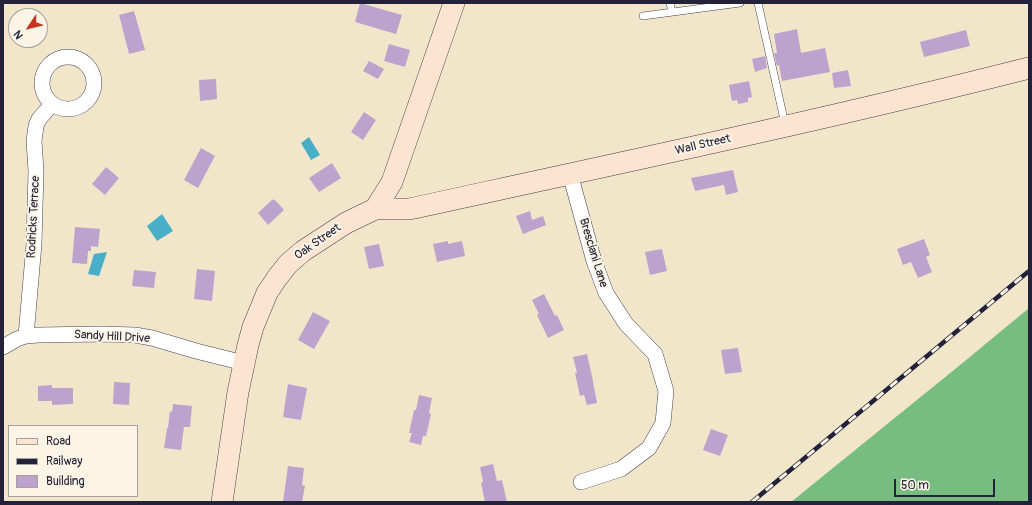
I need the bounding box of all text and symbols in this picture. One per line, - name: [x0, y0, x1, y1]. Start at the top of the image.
- north arrow: [8, 8, 48, 48]
- text: N: [11, 28, 26, 41]
- street label: Wall Street: [674, 132, 732, 158]
- street label: Rodricks Terrace: [25, 175, 43, 259]
- street label: Bresciani Lane: [576, 217, 610, 289]
- street label: Oak Street: [292, 221, 344, 263]
- street label: Sandy Hill Drive: [74, 328, 150, 346]
- legend: [8, 425, 138, 497]
- text: Road: [46, 434, 71, 449]
- text: Railway: [46, 454, 82, 469]
- scale bar: [896, 471, 997, 497]
- text: Building: [46, 474, 85, 489]
- text: 50 m: [901, 478, 929, 493]

